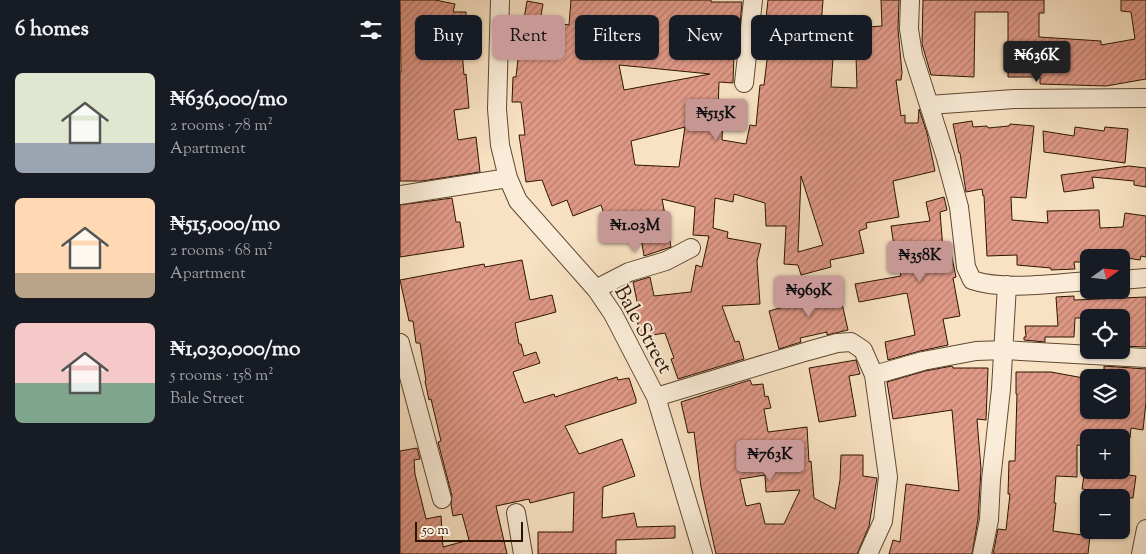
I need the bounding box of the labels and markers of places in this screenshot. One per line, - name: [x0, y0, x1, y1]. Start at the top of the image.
- pin: ₦636K: [1002, 41, 1072, 83]
- pin: ₦515K: [681, 98, 751, 141]
- pin: ₦1.03M: [594, 210, 676, 253]
- pin: ₦358K: [885, 240, 955, 283]
- pin: ₦969K: [774, 276, 844, 318]
- pin: ₦763K: [735, 440, 805, 482]

